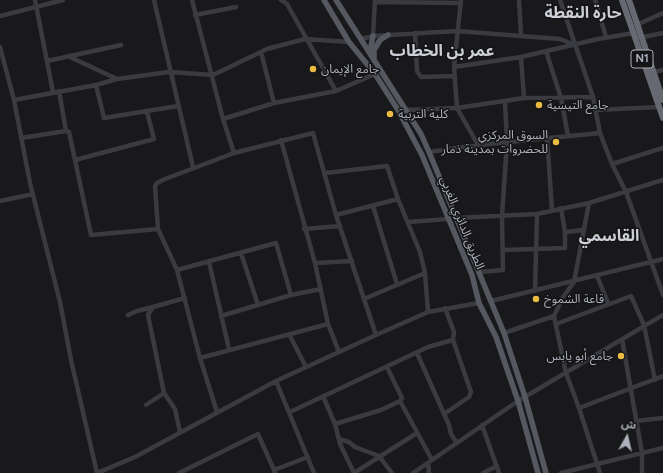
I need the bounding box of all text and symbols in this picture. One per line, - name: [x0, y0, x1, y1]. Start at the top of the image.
- district label: حارة النقطة: [544, 3, 622, 23]
- district label: عمر بن الخطاب: [390, 41, 494, 61]
- road number: N1: [631, 50, 653, 68]
- place label: جامع الإيمان: [321, 62, 379, 76]
- marker: جامع الإيمان: [308, 64, 318, 74]
- place label: جامع التيسية: [547, 98, 609, 112]
- marker: جامع التيسية: [534, 100, 544, 110]
- place label: كلية التربية: [398, 107, 448, 121]
- marker: كلية التربية: [385, 109, 395, 119]
- place label: السوق المركزي للحضروات بمدينة ذمار: [441, 128, 548, 156]
- marker: السوق المركزي للحضروات بمدينة ذمار: [551, 137, 561, 147]
- street label: الطريق الدائري الغربي: [437, 174, 487, 272]
- district label: القاسمي: [579, 226, 639, 246]
- place label: قاعة الشموخ: [544, 292, 604, 306]
- marker: قاعة الشموخ: [531, 294, 541, 304]
- place label: جامع أبو يابس: [547, 349, 613, 363]
- marker: جامع أبو يابس: [616, 351, 626, 361]
- north arrow: [607, 417, 647, 457]
- text: ش: [620, 417, 637, 432]

